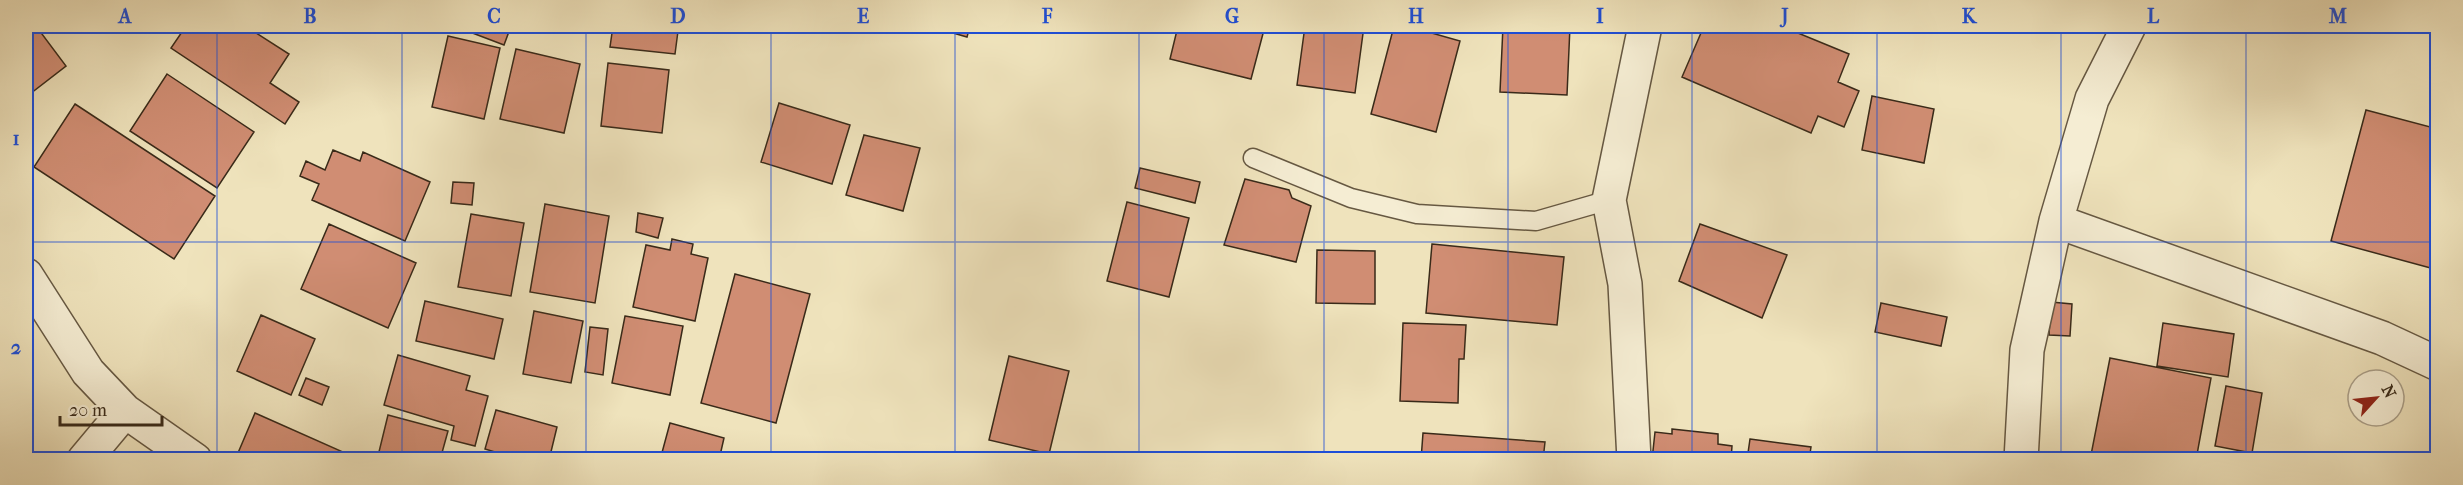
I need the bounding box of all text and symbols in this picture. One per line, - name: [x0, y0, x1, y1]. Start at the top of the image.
- text: A: [117, 5, 133, 28]
- text: B: [303, 5, 317, 28]
- text: C: [487, 5, 501, 28]
- text: D: [670, 5, 686, 28]
- text: E: [857, 5, 869, 28]
- text: F: [1041, 5, 1053, 28]
- text: G: [1225, 5, 1239, 28]
- text: H: [1408, 5, 1424, 28]
- text: I: [1596, 5, 1604, 28]
- text: J: [1779, 5, 1789, 28]
- text: K: [1962, 5, 1978, 28]
- text: L: [2147, 5, 2160, 28]
- text: M: [2328, 5, 2348, 28]
- text: 1: [12, 127, 20, 150]
- text: 2: [11, 336, 21, 359]
- north arrow: [2346, 368, 2406, 428]
- text: N: [2378, 382, 2401, 402]
- scale bar: [60, 389, 162, 427]
- text: 20 m: [69, 400, 107, 421]

